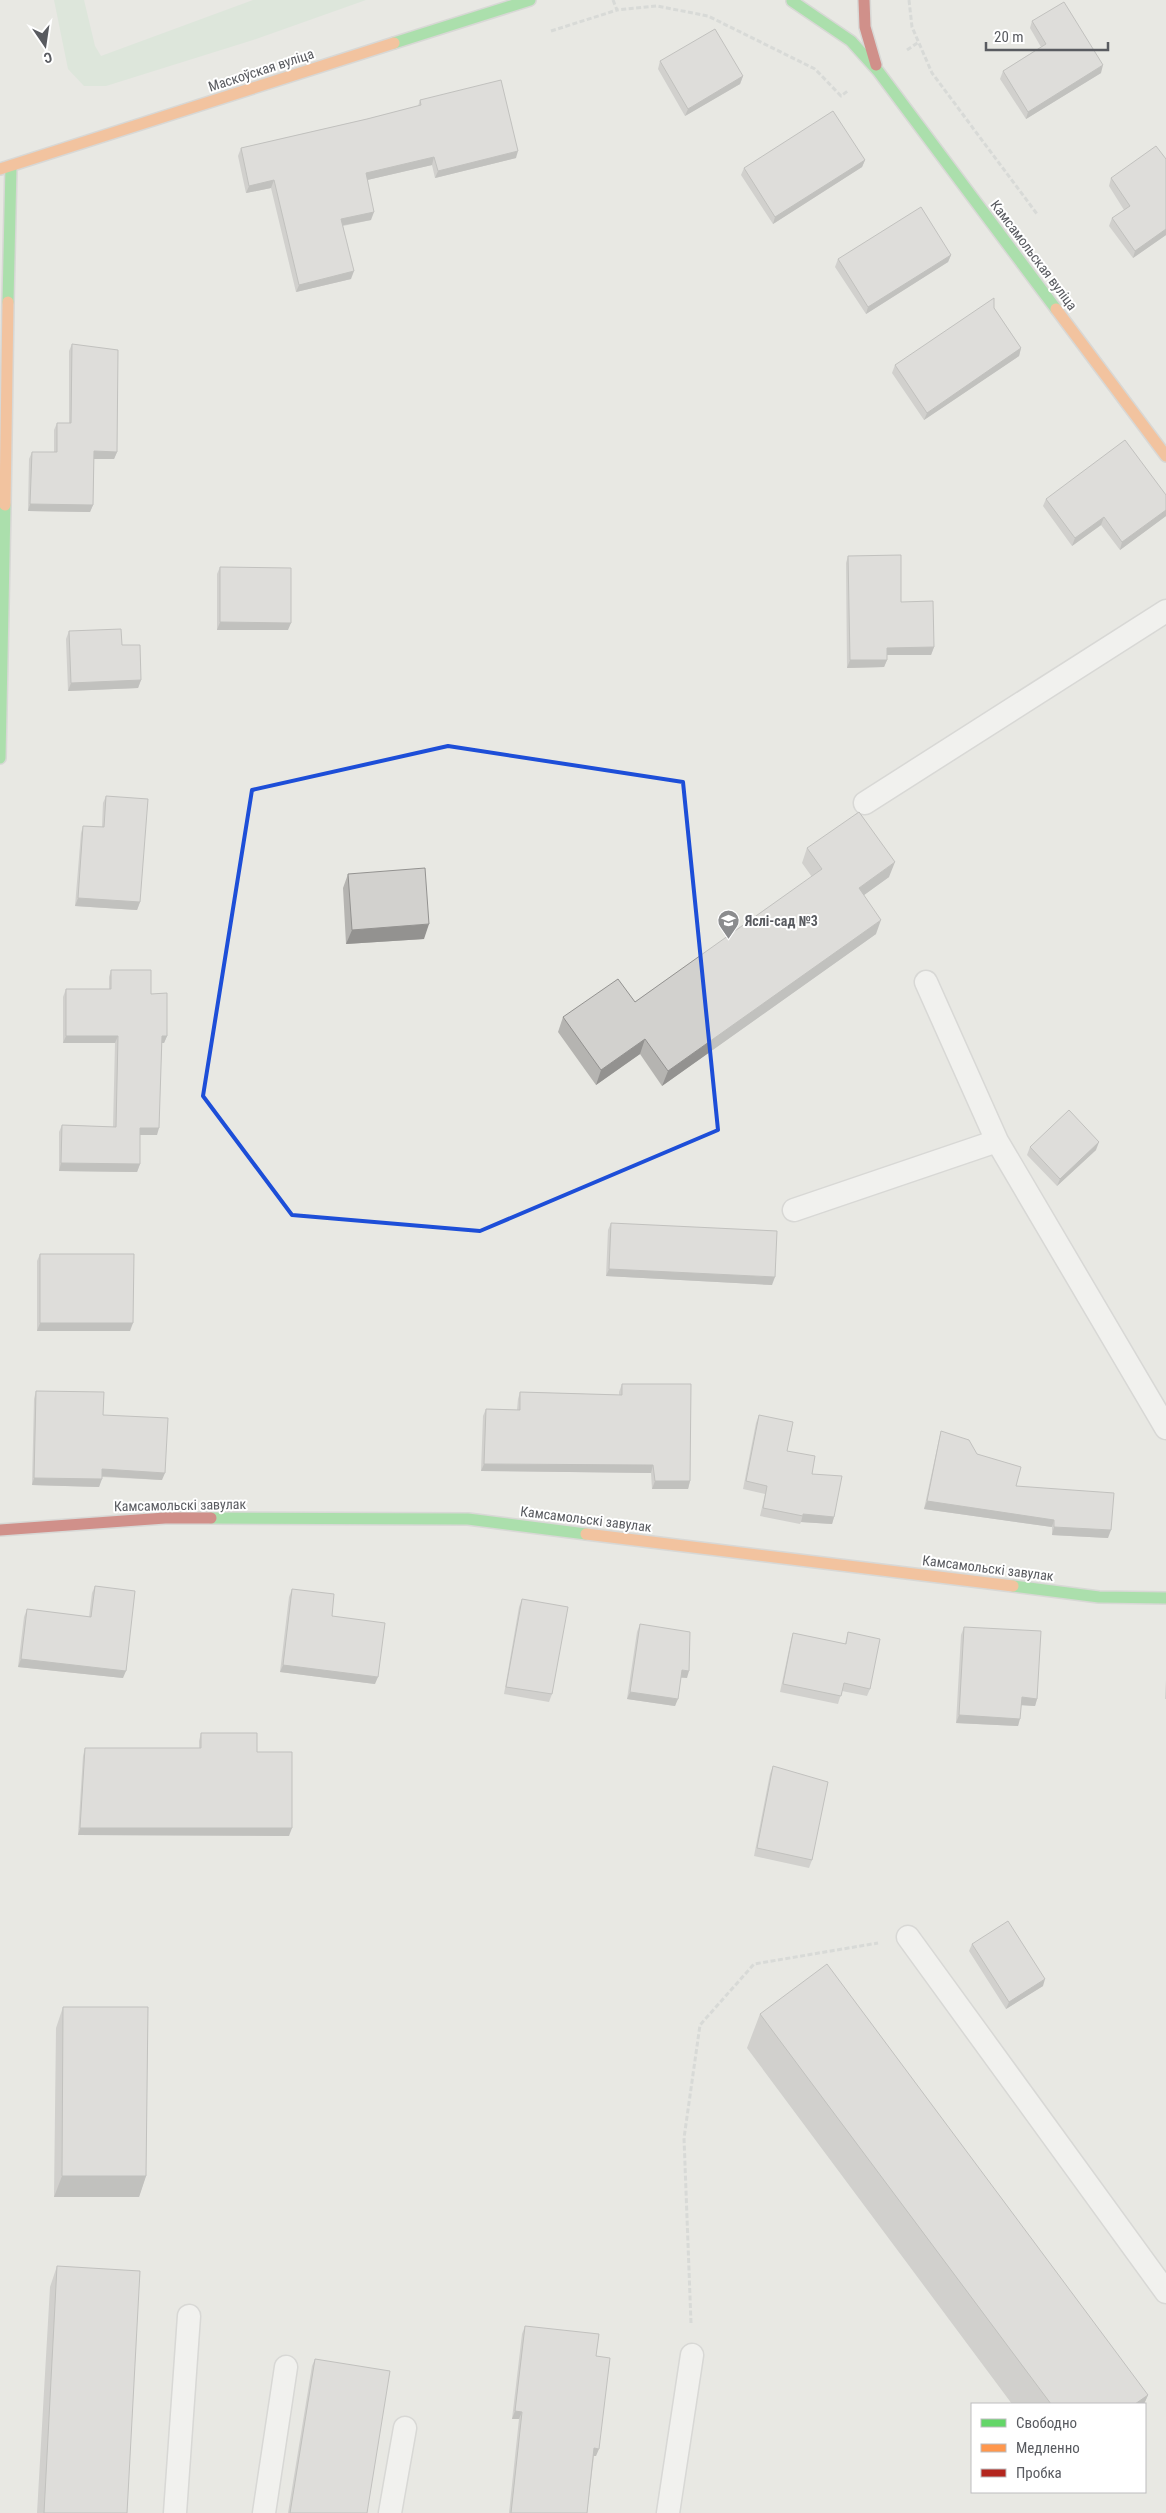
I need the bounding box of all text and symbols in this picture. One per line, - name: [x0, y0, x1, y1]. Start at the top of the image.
- north arrow: [20, 20, 70, 70]
- scale bar: [986, 20, 1108, 52]
- text: 20 m: [994, 28, 1024, 46]
- street label: Маскоўская вуліца: [206, 45, 316, 95]
- text: С: [42, 49, 54, 66]
- street label: Камсамольская вуліца: [987, 197, 1081, 313]
- school or university icon: Яслі-сад №3: [717, 909, 741, 940]
- place label: Яслі-сад №3: [744, 913, 818, 929]
- street label: Камсамольскі завулак: [114, 1496, 247, 1514]
- street label: Камсамольскі завулак: [519, 1503, 653, 1535]
- street label: Камсамольскі завулак: [921, 1552, 1055, 1584]
- legend: [971, 2403, 1146, 2493]
- text: Свободно: [1016, 2414, 1077, 2432]
- text: Медленно: [1016, 2439, 1080, 2457]
- text: Пробка: [1016, 2464, 1062, 2482]

